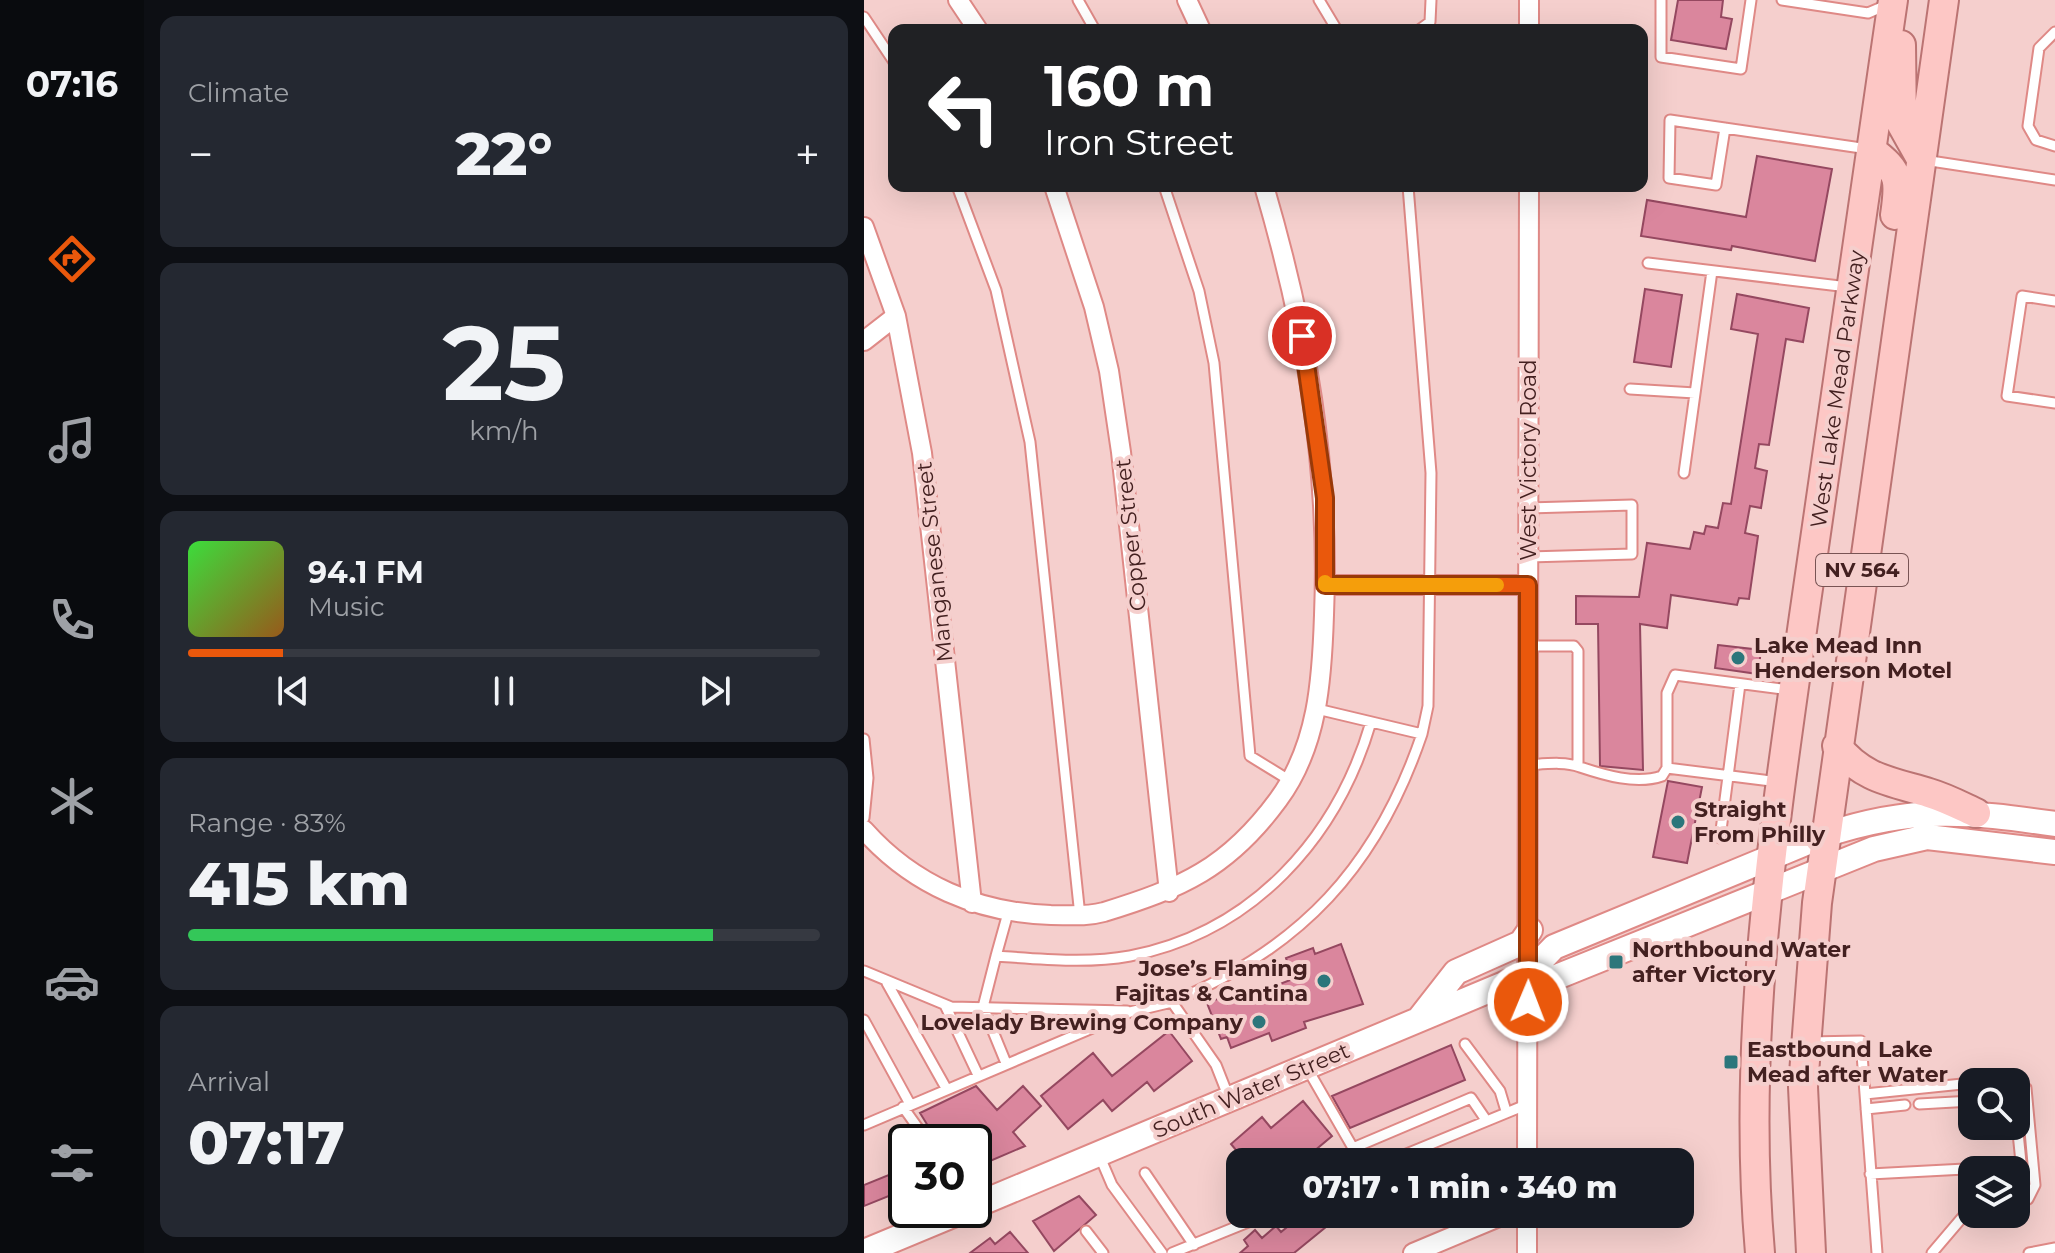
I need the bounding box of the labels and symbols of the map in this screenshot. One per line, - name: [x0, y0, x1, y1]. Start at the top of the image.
- street label: West Lake Mead Parkway: [1805, 248, 1870, 530]
- pin: [1268, 302, 1336, 370]
- street label: West Victory Road: [1515, 359, 1542, 561]
- street label: Copper Street: [1109, 457, 1152, 613]
- street label: Manganese Street: [911, 460, 958, 663]
- road number: NV 564: [1816, 554, 1908, 586]
- place label: Lake Mead Inn Henderson Motel: [1754, 632, 1952, 684]
- marker: Lake Mead Inn Henderson Motel: [1729, 649, 1747, 667]
- place label: Straight From Philly: [1694, 796, 1826, 848]
- marker: Straight From Philly: [1669, 813, 1687, 831]
- place label: Northbound Water after Victory: [1632, 936, 1851, 988]
- marker: Northbound Water after Victory: [1607, 953, 1625, 971]
- place label: Jose’s Flaming Fajitas & Cantina: [1115, 955, 1308, 1007]
- position arrow: [1486, 960, 1570, 1044]
- marker: Jose’s Flaming Fajitas & Cantina: [1315, 972, 1333, 990]
- place label: Lovelady Brewing Company: [920, 1009, 1244, 1036]
- marker: Lovelady Brewing Company: [1250, 1013, 1268, 1031]
- place label: Eastbound Lake Mead after Water: [1747, 1036, 1948, 1088]
- street label: South Water Street: [1149, 1037, 1354, 1144]
- marker: Eastbound Lake Mead after Water: [1722, 1053, 1740, 1071]
- speed limit sign: 30: [888, 1124, 992, 1228]

